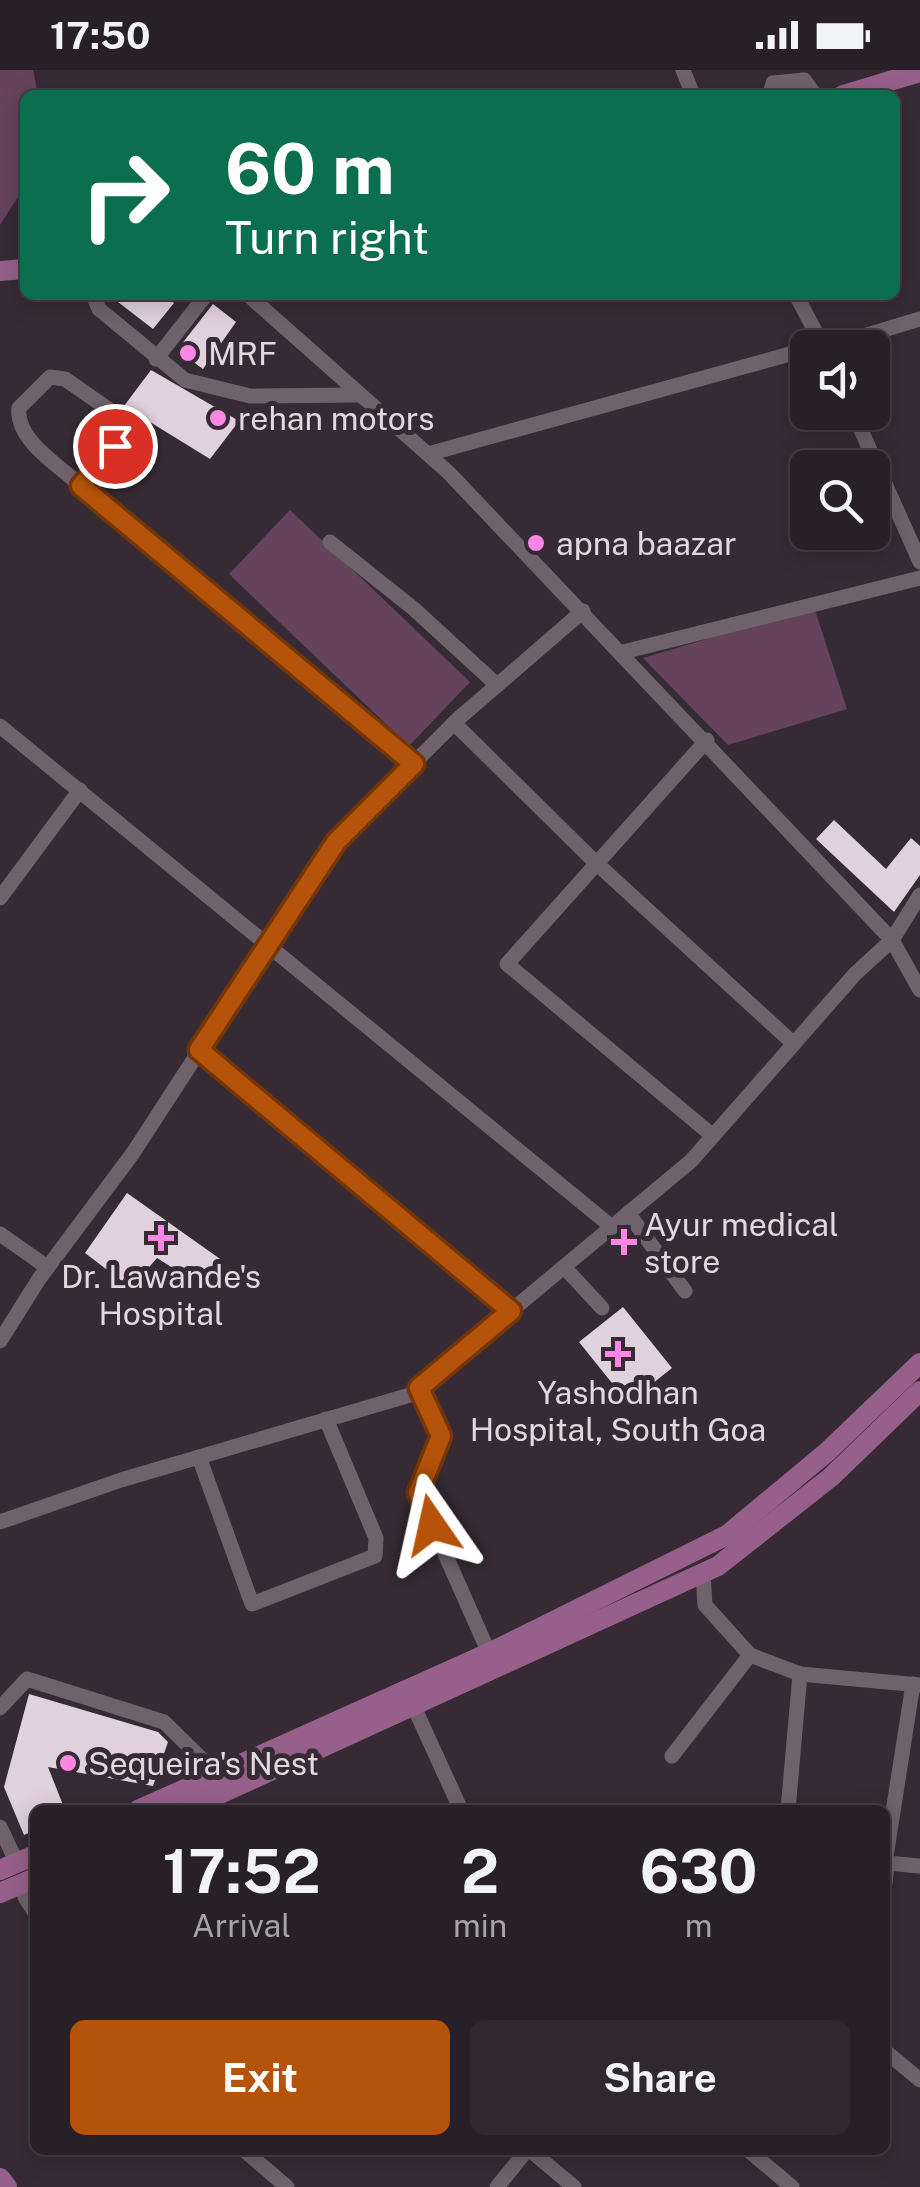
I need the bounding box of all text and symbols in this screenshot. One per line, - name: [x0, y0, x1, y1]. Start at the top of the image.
- text: 17:50: [50, 13, 150, 58]
- text: 60 m: [225, 127, 395, 210]
- icon: right: [60, 130, 190, 260]
- text: Turn right: [225, 211, 429, 264]
- map controls: [790, 330, 890, 550]
- button: sound: [790, 330, 890, 430]
- place label: MRF: [208, 335, 277, 372]
- marker: MRF: [177, 342, 199, 364]
- place label: rehan motors: [238, 400, 434, 437]
- pin: [73, 404, 158, 489]
- marker: rehan motors: [207, 407, 229, 429]
- icon: arrive: [88, 419, 143, 474]
- button: search: [790, 450, 890, 550]
- place label: apna baazar: [556, 525, 737, 562]
- marker: apna baazar: [525, 532, 547, 554]
- place label: Ayur medical store: [644, 1206, 839, 1280]
- marker: Dr. Lawande's Hospital: [148, 1225, 174, 1251]
- marker: Ayur medical store: [613, 1231, 635, 1253]
- place label: Dr. Lawande's Hospital: [61, 1258, 261, 1332]
- marker: Yashodhan Hospital, South Goa: [605, 1341, 631, 1367]
- place label: Yashodhan Hospital, South Goa: [470, 1374, 766, 1448]
- position arrow: [380, 1473, 484, 1577]
- place label: Sequeira's Nest: [88, 1745, 319, 1782]
- marker: Sequeira's Nest: [57, 1752, 79, 1774]
- text: 17:52: [162, 1836, 320, 1907]
- text: 2: [461, 1836, 499, 1907]
- text: 630: [640, 1836, 758, 1907]
- text: Arrival: [192, 1907, 291, 1944]
- text: min: [453, 1907, 507, 1944]
- text: m: [685, 1907, 712, 1944]
- button: Exit: [70, 2020, 450, 2135]
- button: Share: [470, 2020, 850, 2135]

